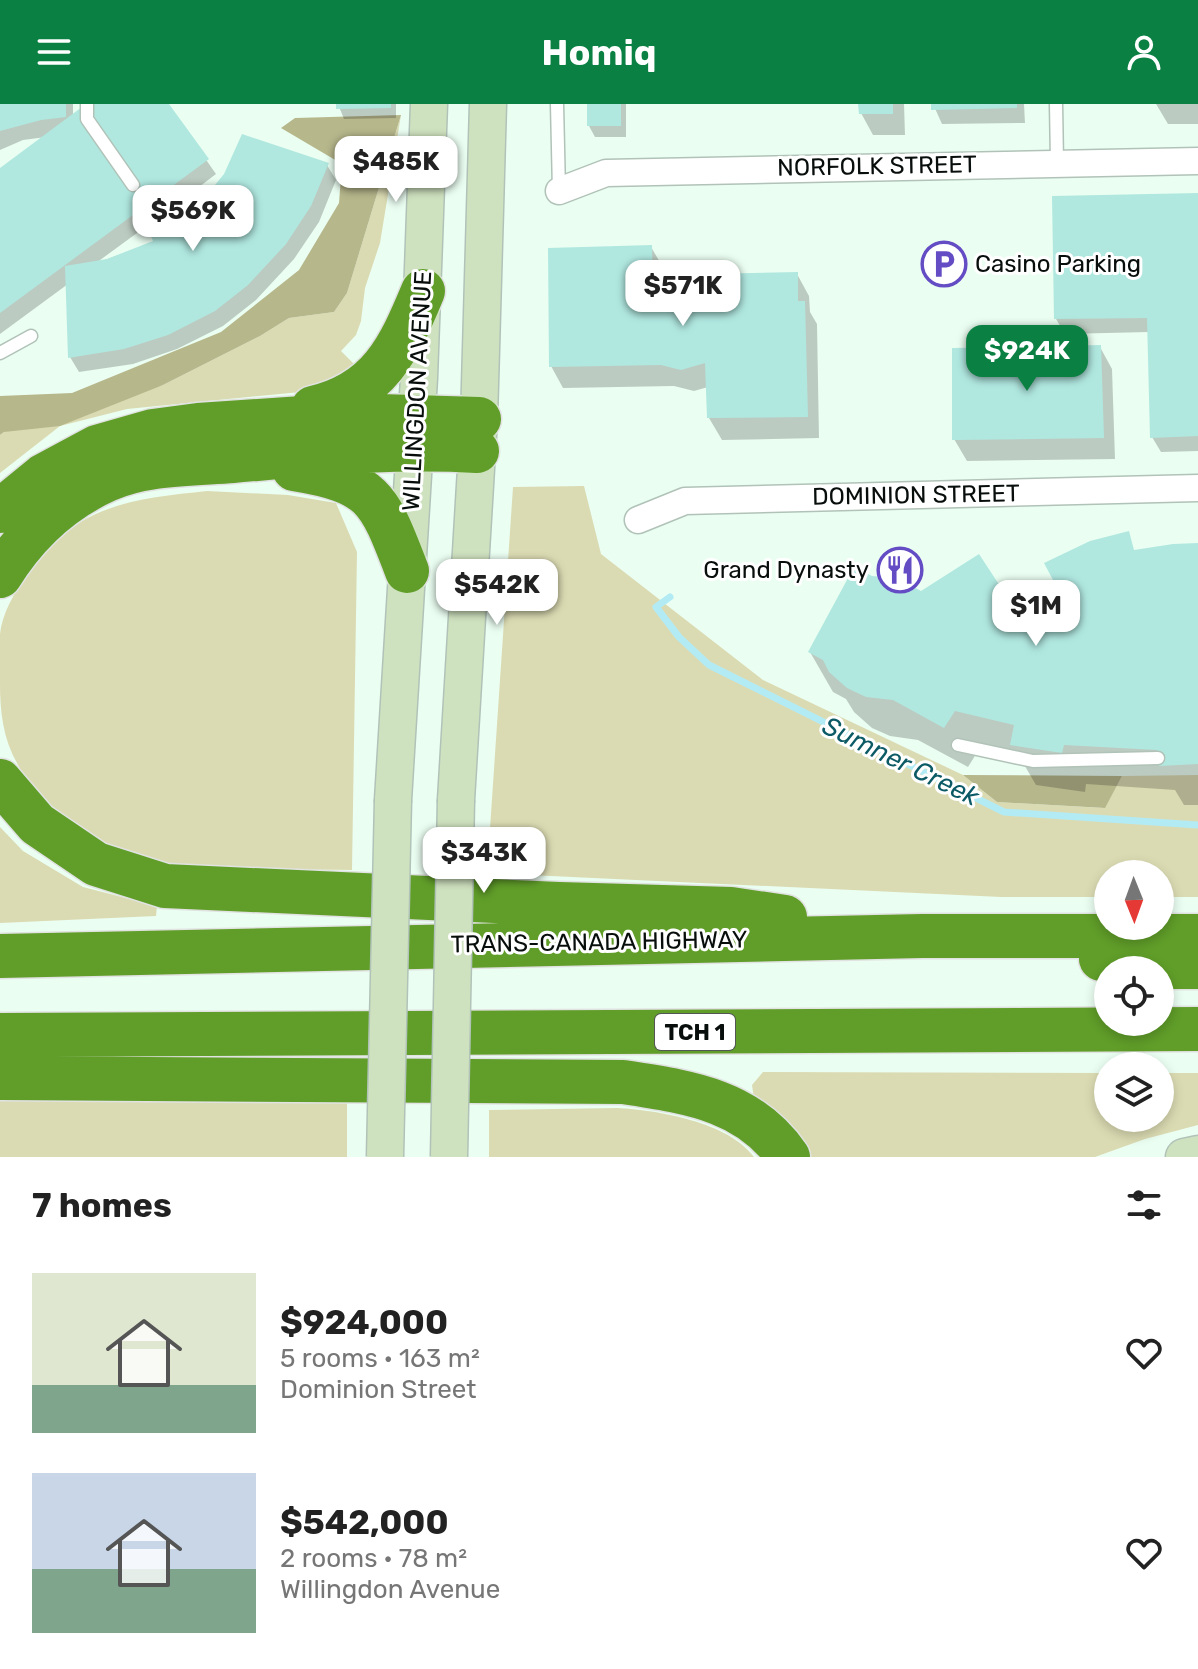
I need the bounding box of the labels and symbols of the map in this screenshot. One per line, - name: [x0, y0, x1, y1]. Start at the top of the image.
- pin: $485K: [340, 136, 452, 204]
- street label: NORFOLK STREET: [777, 150, 977, 182]
- pin: $569K: [137, 185, 249, 253]
- parking icon: Casino Parking: [920, 240, 968, 288]
- place label: Casino Parking: [975, 250, 1141, 278]
- pin: $571K: [627, 260, 739, 328]
- street label: WILLINGDON AVENUE: [397, 270, 437, 512]
- pin: $924K: [971, 325, 1083, 393]
- street label: DOMINION STREET: [812, 479, 1020, 511]
- restaurant icon: Grand Dynasty: [876, 546, 924, 594]
- place label: Grand Dynasty: [703, 556, 869, 584]
- pin: $542K: [441, 559, 553, 627]
- pin: $1M: [997, 580, 1075, 648]
- water label: Sumner Creek: [817, 710, 985, 813]
- pin: $343K: [428, 827, 540, 895]
- north arrow: [1094, 860, 1174, 940]
- street label: TRANS-CANADA HIGHWAY: [450, 925, 748, 959]
- road number: TCH 1: [655, 1014, 735, 1050]

